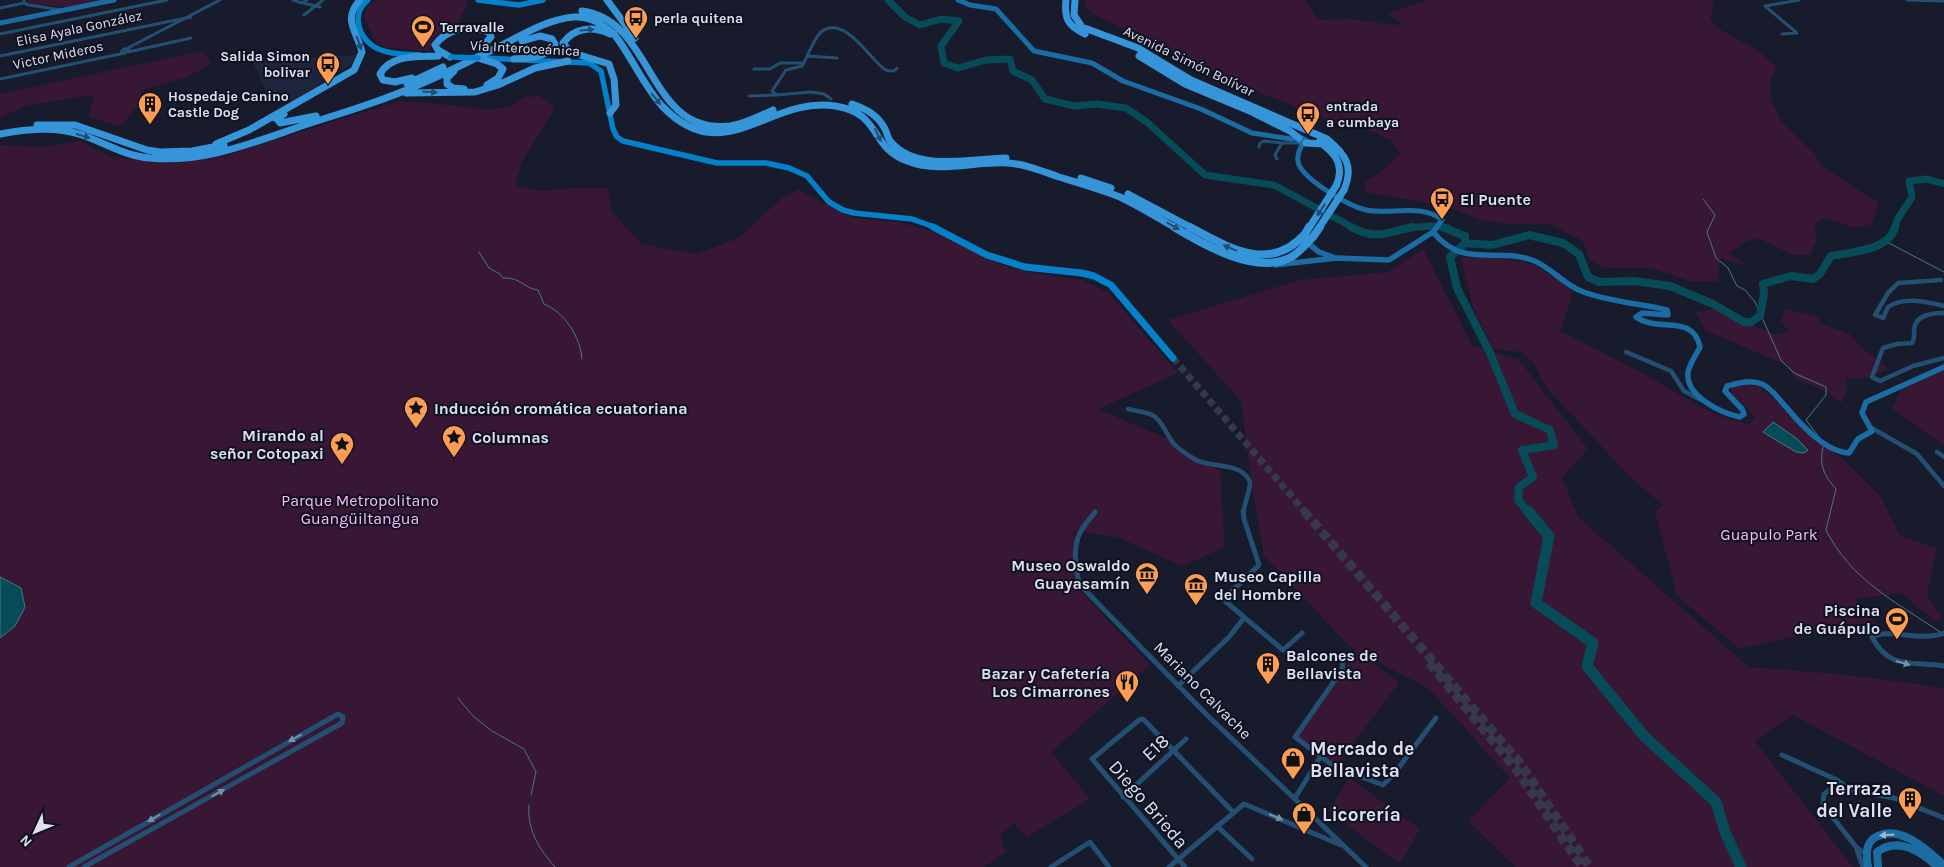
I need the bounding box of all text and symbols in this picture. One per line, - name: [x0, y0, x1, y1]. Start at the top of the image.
- bus stop icon: perla quitena: [623, 5, 649, 39]
- street label: Elisa Ayala González: [15, 7, 144, 50]
- place label: perla quitena: [654, 10, 743, 27]
- sports icon: Terravalle: [410, 14, 436, 48]
- place label: Terravalle: [440, 19, 504, 36]
- street label: Avenida Simón Bolívar: [1121, 22, 1258, 101]
- one-way arrow: [580, 25, 596, 33]
- one-way arrow: [356, 36, 363, 51]
- street label: Vía Interoceánica: [469, 37, 580, 60]
- street label: Victor Mideros: [11, 38, 105, 73]
- place label: Salida Simon bolivar: [220, 48, 311, 81]
- bus stop icon: Salida Simon bolivar: [315, 51, 341, 85]
- place label: Hospedaje Canino Castle Dog: [168, 88, 289, 121]
- one-way arrow: [422, 89, 438, 97]
- building icon: Hospedaje Canino Castle Dog: [137, 91, 163, 125]
- one-way arrow: [651, 92, 662, 105]
- place label: entrada a cumbaya: [1326, 98, 1399, 131]
- bus stop icon: entrada a cumbaya: [1295, 101, 1321, 135]
- one-way arrow: [874, 128, 882, 143]
- one-way arrow: [75, 132, 90, 140]
- bus stop icon: El Puente: [1429, 186, 1455, 220]
- place label: El Puente: [1460, 190, 1531, 209]
- one-way arrow: [1316, 203, 1326, 217]
- one-way arrow: [1166, 222, 1181, 230]
- one-way arrow: [1223, 243, 1237, 251]
- place icon: Inducción cromática ecuatoriana: [403, 395, 429, 429]
- place label: Inducción cromática ecuatoriana: [434, 399, 688, 418]
- place icon: Columnas: [441, 424, 467, 458]
- place label: Mirando al señor Cotopaxi: [210, 426, 324, 463]
- place label: Columnas: [472, 428, 549, 447]
- place icon: Mirando al señor Cotopaxi: [329, 431, 355, 465]
- park label: Parque Metropolitano Guangüiltangua: [281, 491, 439, 528]
- park label: Guapulo Park: [1720, 525, 1818, 544]
- place label: Museo Oswaldo Guayasamín: [1011, 556, 1130, 593]
- museum icon: Museo Oswaldo Guayasamín: [1134, 561, 1160, 595]
- place label: Museo Capilla del Hombre: [1214, 567, 1322, 604]
- museum icon: Museo Capilla del Hombre: [1183, 572, 1209, 606]
- place label: Piscina de Guápulo: [1794, 601, 1880, 638]
- sports icon: Piscina de Guápulo: [1884, 606, 1910, 640]
- street label: Mariano Calvache: [1150, 638, 1255, 743]
- place label: Balcones de Bellavista: [1286, 646, 1377, 683]
- building icon: Balcones de Bellavista: [1255, 651, 1281, 685]
- one-way arrow: [1896, 659, 1911, 667]
- place label: Bazar y Cafetería Los Cimarrones: [981, 664, 1110, 701]
- restaurant icon: Bazar y Cafetería Los Cimarrones: [1114, 669, 1140, 703]
- street label: E18: [1138, 730, 1174, 766]
- one-way arrow: [288, 734, 302, 742]
- place label: Mercado de Bellavista: [1310, 738, 1414, 782]
- shop icon: Mercado de Bellavista: [1280, 746, 1306, 780]
- street label: Diego Brieda: [1104, 756, 1192, 853]
- place label: Terraza del Valle: [1816, 778, 1892, 822]
- building icon: Terraza del Valle: [1897, 786, 1923, 820]
- one-way arrow: [211, 789, 226, 797]
- shop icon: Licorería: [1291, 801, 1317, 835]
- place label: Licorería: [1322, 804, 1401, 826]
- north arrow: [10, 807, 60, 857]
- one-way arrow: [147, 814, 160, 823]
- one-way arrow: [1269, 814, 1283, 822]
- text: N: [16, 831, 36, 850]
- one-way arrow: [1879, 832, 1895, 840]

